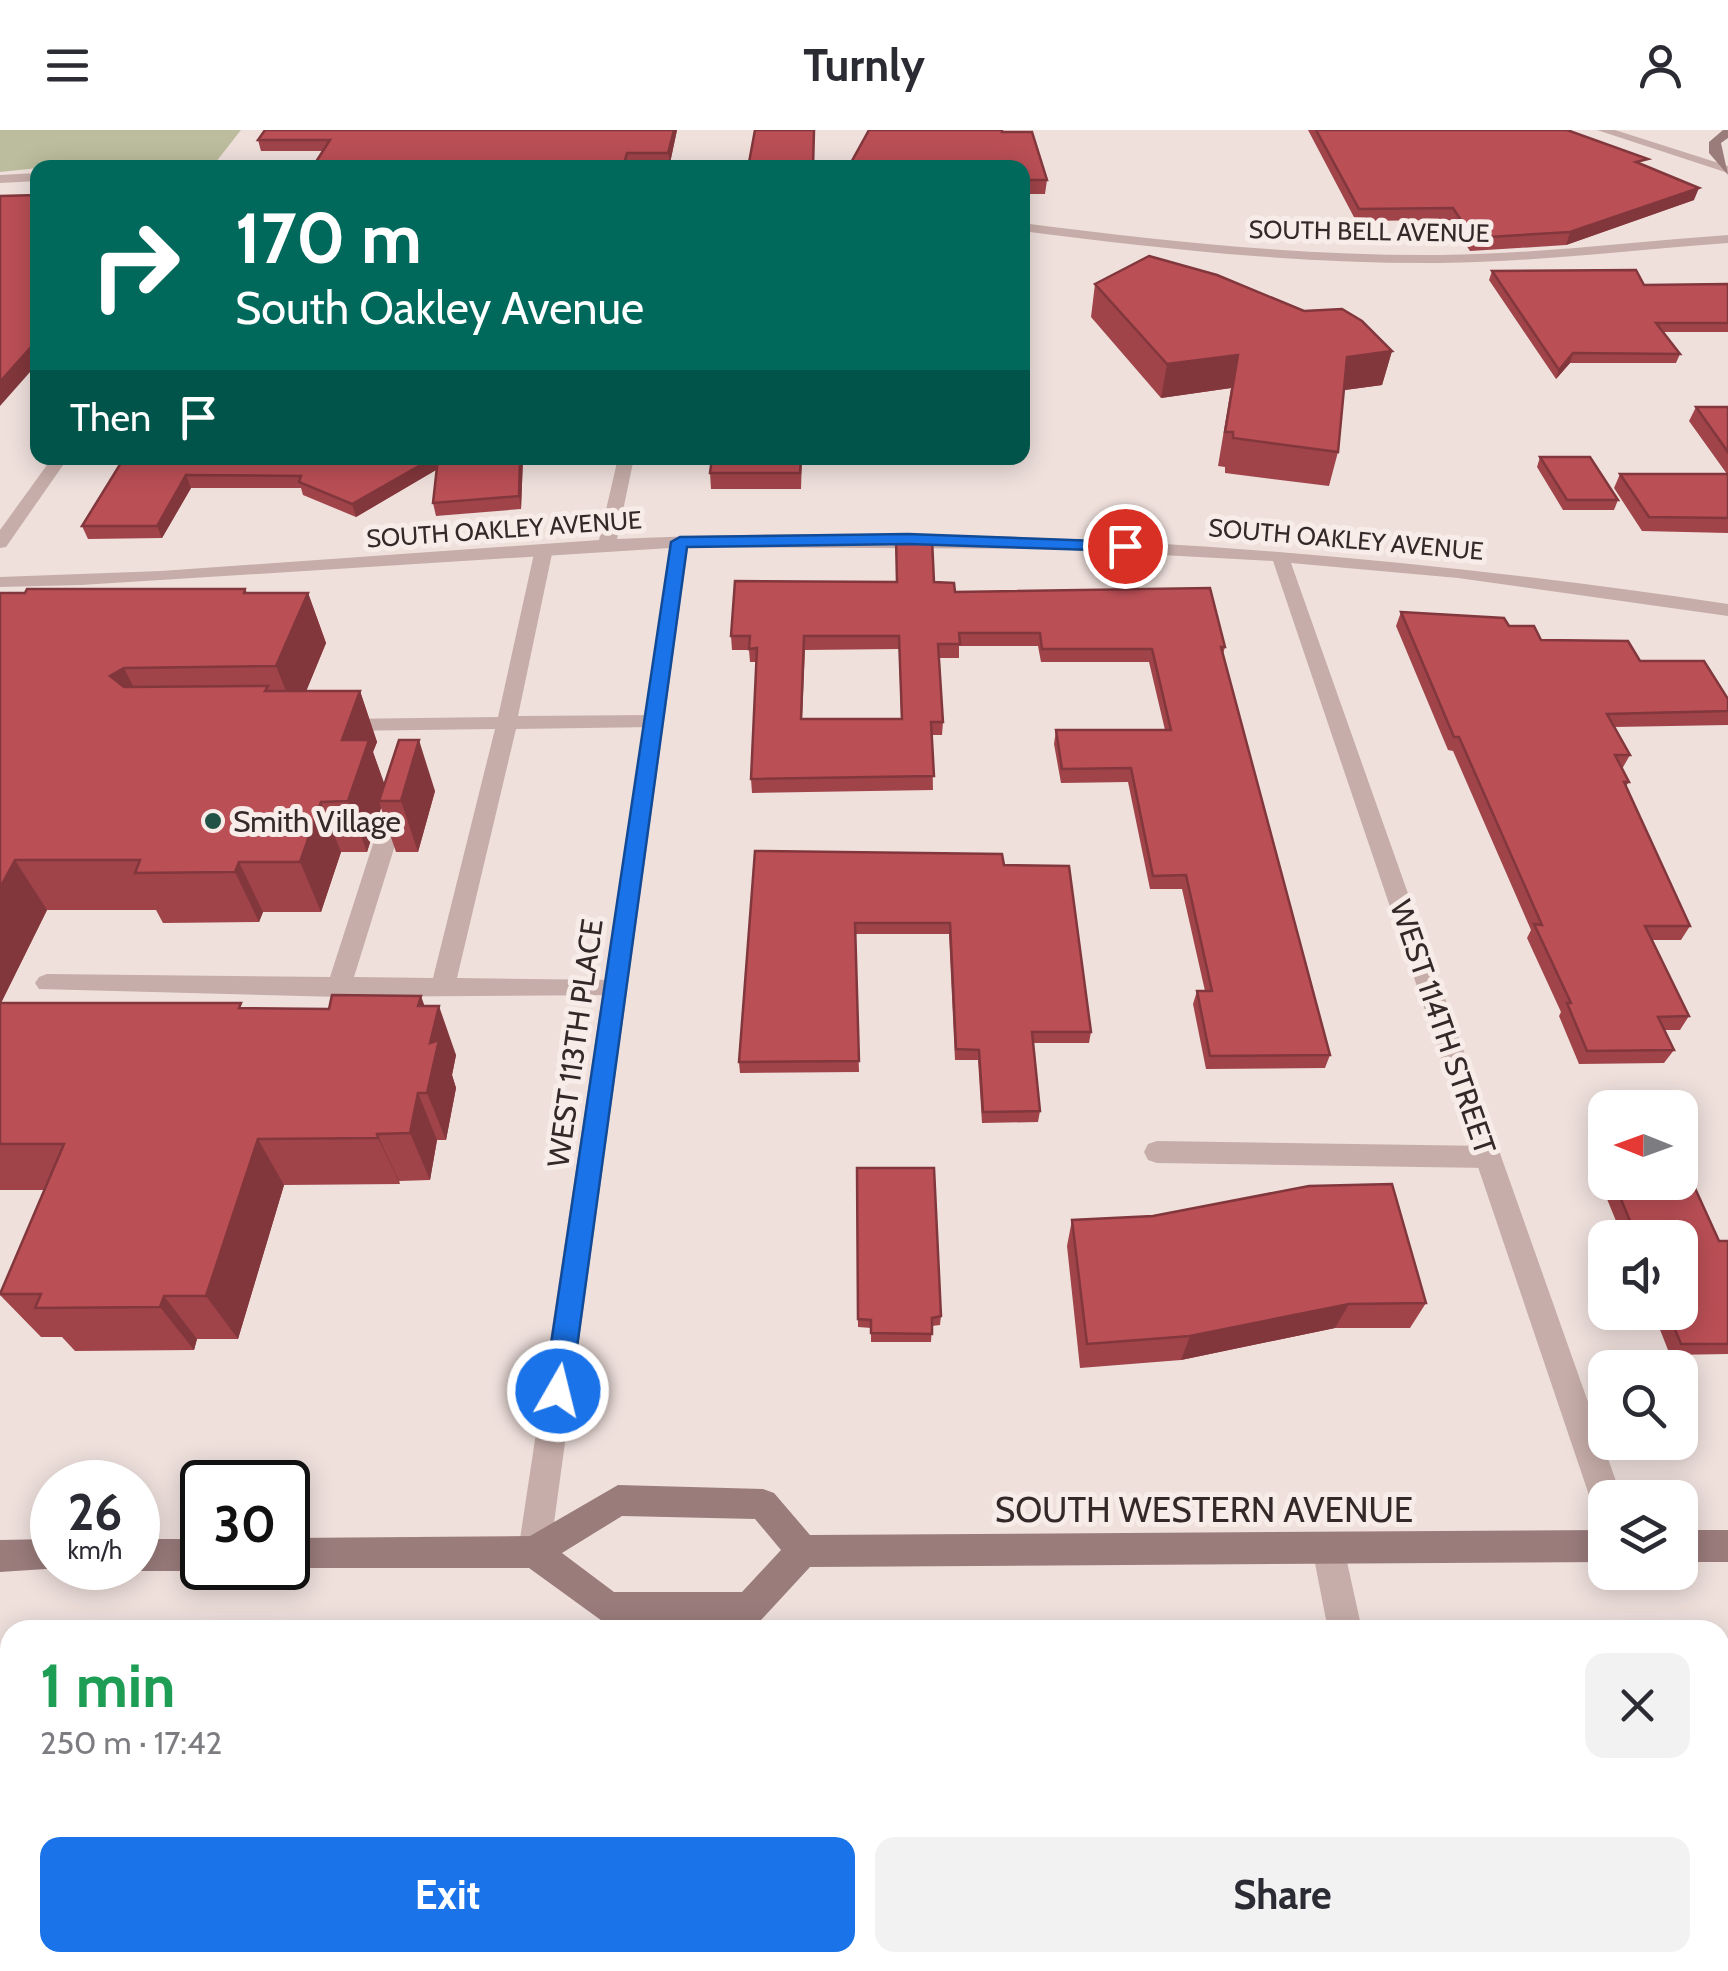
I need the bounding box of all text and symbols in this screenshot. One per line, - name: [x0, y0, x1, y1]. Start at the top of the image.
- icon: menu: [40, 38, 95, 93]
- text: Turnly: [803, 38, 925, 92]
- icon: person: [1633, 38, 1688, 93]
- text: 170 m: [235, 195, 422, 281]
- icon: right: [70, 200, 200, 330]
- street label: SOUTH BELL AVENUE: [1248, 214, 1490, 248]
- text: South Oakley Avenue: [235, 281, 644, 335]
- icon: arrive: [171, 390, 226, 445]
- text: Then: [70, 394, 151, 441]
- street label: SOUTH OAKLEY AVENUE: [365, 504, 643, 554]
- pin: [1083, 504, 1168, 589]
- street label: SOUTH OAKLEY AVENUE: [1207, 512, 1485, 566]
- icon: arrive: [1098, 519, 1153, 574]
- place label: Smith Village: [233, 803, 401, 840]
- marker: Smith Village: [202, 810, 224, 832]
- street label: WEST 114TH STREET: [1382, 895, 1504, 1159]
- street label: WEST 113TH PLACE: [539, 916, 611, 1170]
- north arrow: [1588, 1090, 1698, 1200]
- map controls: [1588, 1090, 1698, 1590]
- button: sound: [1588, 1220, 1698, 1330]
- position arrow: [506, 1339, 610, 1443]
- button: search: [1588, 1350, 1698, 1460]
- speed limit sign: 30: [180, 1460, 310, 1590]
- button: layers: [1588, 1480, 1698, 1590]
- text: 26: [68, 1482, 122, 1543]
- street label: SOUTH WESTERN AVENUE: [995, 1488, 1413, 1531]
- text: km/h: [68, 1535, 122, 1565]
- text: 1 min: [40, 1649, 175, 1722]
- button: close: [1585, 1653, 1690, 1758]
- text: 250 m · 17:42: [40, 1723, 222, 1762]
- button: Exit: [40, 1837, 855, 1952]
- button: Share: [875, 1837, 1690, 1952]

